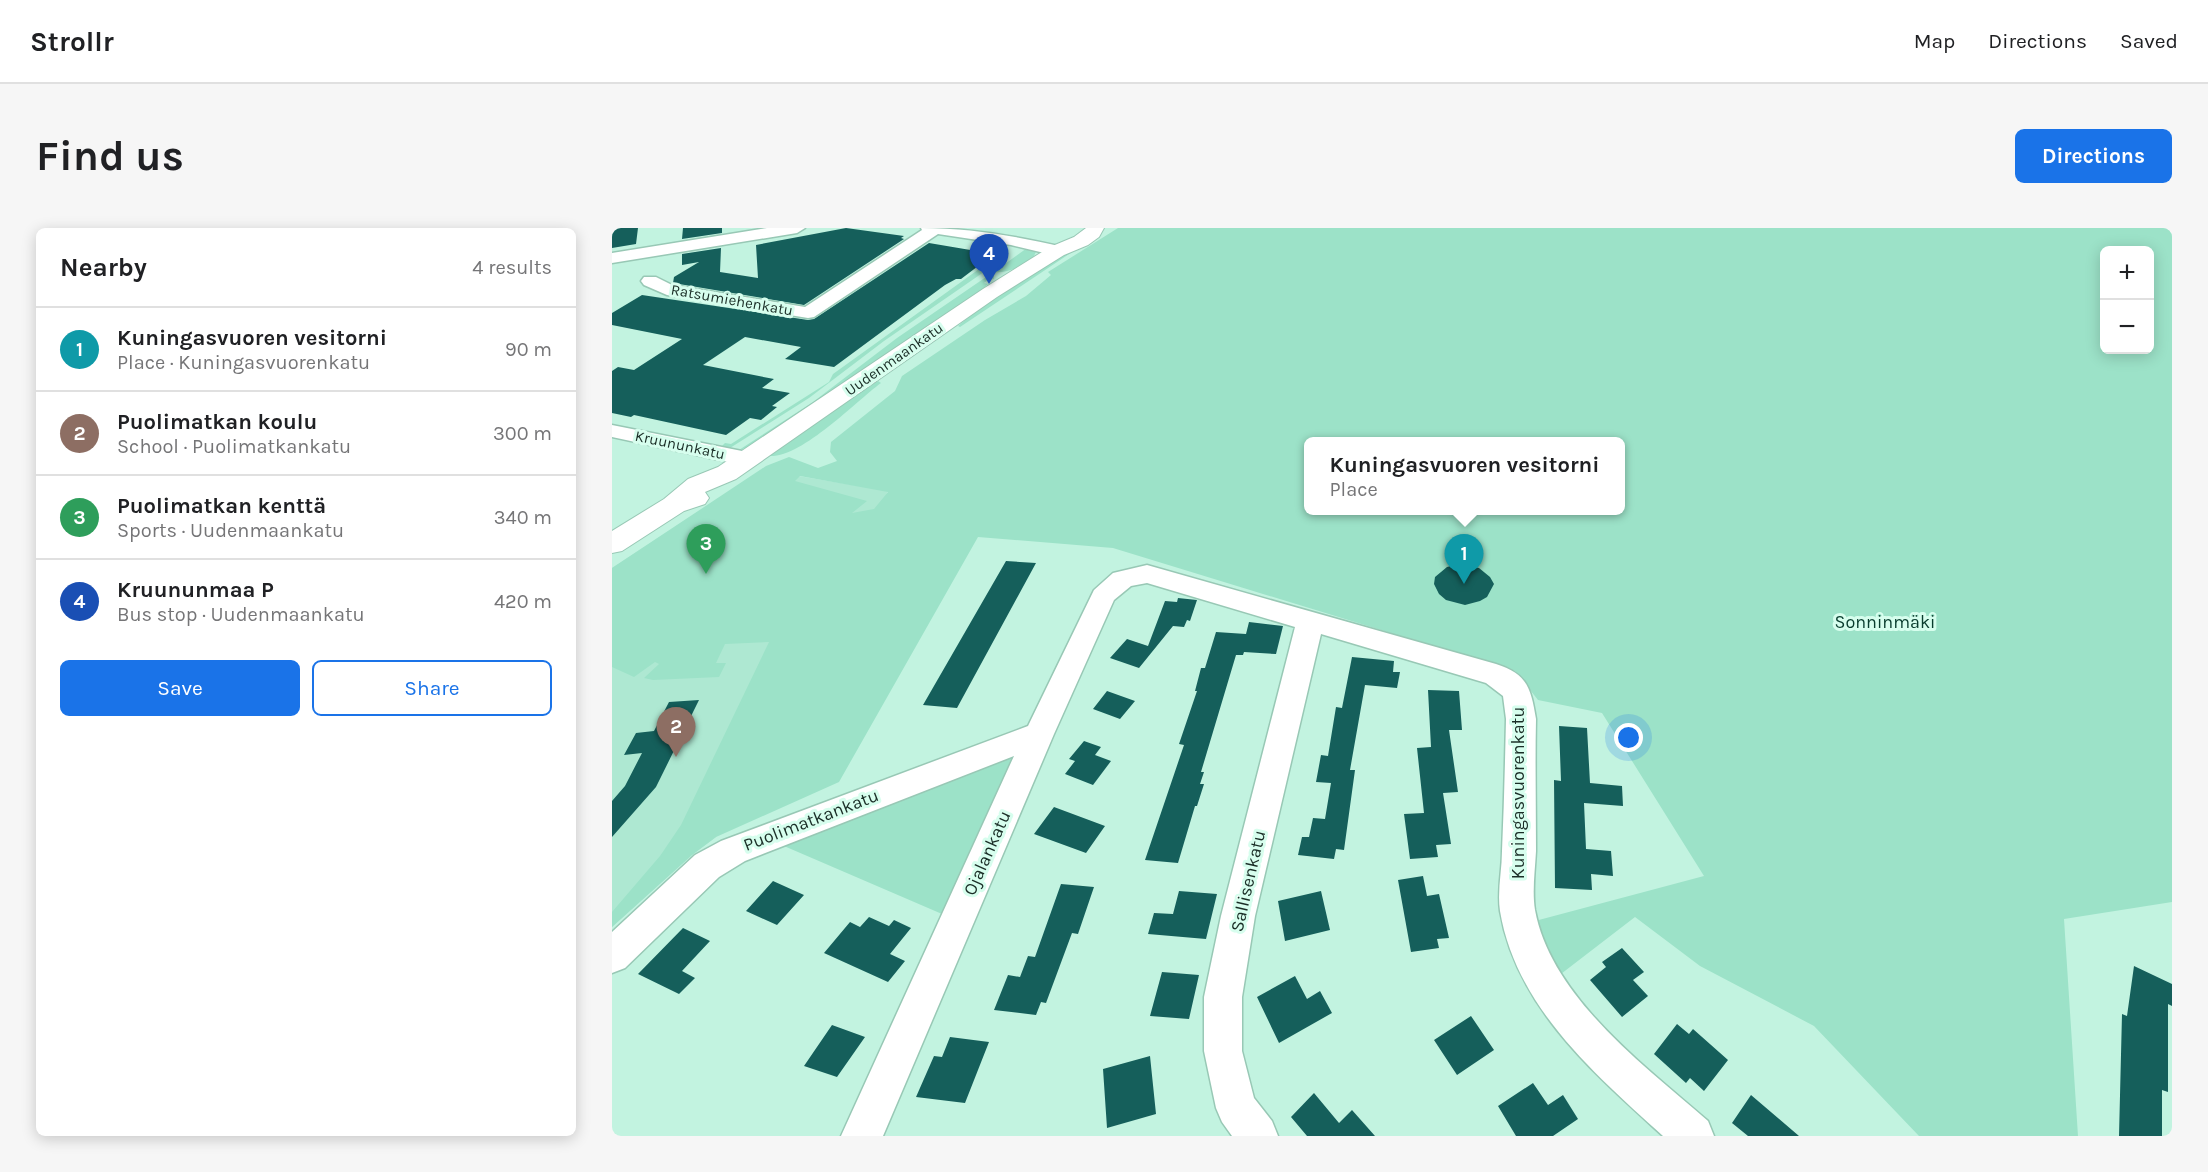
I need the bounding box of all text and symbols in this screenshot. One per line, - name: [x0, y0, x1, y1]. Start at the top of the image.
- text: Strollr: [30, 25, 114, 58]
- text: Map: [1914, 29, 1955, 53]
- text: Directions: [1988, 29, 2087, 53]
- text: Saved: [2120, 29, 2178, 53]
- button: Directions: [2015, 129, 2172, 183]
- text: Find us: [36, 131, 184, 181]
- pin: 4: [970, 235, 1009, 284]
- map controls: [2100, 246, 2154, 354]
- button: +: [2100, 246, 2154, 300]
- text: Nearby: [60, 252, 147, 283]
- text: 4 results: [472, 256, 552, 279]
- street label: Ratsumiehenkatu: [670, 280, 794, 320]
- button: −: [2100, 300, 2154, 354]
- street label: Uudenmaankatu: [842, 318, 946, 400]
- text: Kuningasvuoren vesitorni: [117, 325, 387, 351]
- text: 1: [76, 338, 83, 361]
- text: 90 m: [505, 338, 552, 361]
- text: Place · Kuningasvuorenkatu: [117, 351, 370, 374]
- text: Puolimatkan koulu: [117, 409, 317, 435]
- text: 2: [73, 422, 86, 445]
- text: 300 m: [493, 422, 552, 445]
- street label: Kruununkatu: [633, 427, 727, 463]
- text: School · Puolimatkankatu: [117, 435, 351, 458]
- popup: [1304, 437, 1625, 515]
- text: Kuningasvuoren vesitorni: [1330, 452, 1599, 478]
- text: Place: [1330, 478, 1378, 501]
- text: Puolimatkan kenttä: [117, 493, 326, 519]
- text: 3: [73, 506, 86, 529]
- text: 340 m: [494, 506, 552, 529]
- text: Sports · Uudenmaankatu: [117, 519, 344, 542]
- pin: 3: [686, 524, 725, 574]
- pin: 1: [1444, 534, 1484, 584]
- text: Kruununmaa P: [117, 577, 274, 603]
- text: 4: [74, 590, 85, 613]
- text: 420 m: [494, 590, 552, 613]
- text: Bus stop · Uudenmaankatu: [117, 603, 365, 626]
- park label: Sonninmäki: [1835, 611, 1935, 633]
- button: Save: [60, 660, 300, 716]
- button: Share: [312, 660, 552, 716]
- street label: Kuningasvuorenkatu: [1507, 707, 1529, 879]
- pin: 2: [656, 708, 696, 757]
- your location: [1614, 723, 1643, 752]
- street label: Puolimatkankatu: [740, 784, 882, 856]
- street label: Ojalankatu: [959, 807, 1015, 899]
- street label: Sallisenkatu: [1226, 828, 1270, 934]

